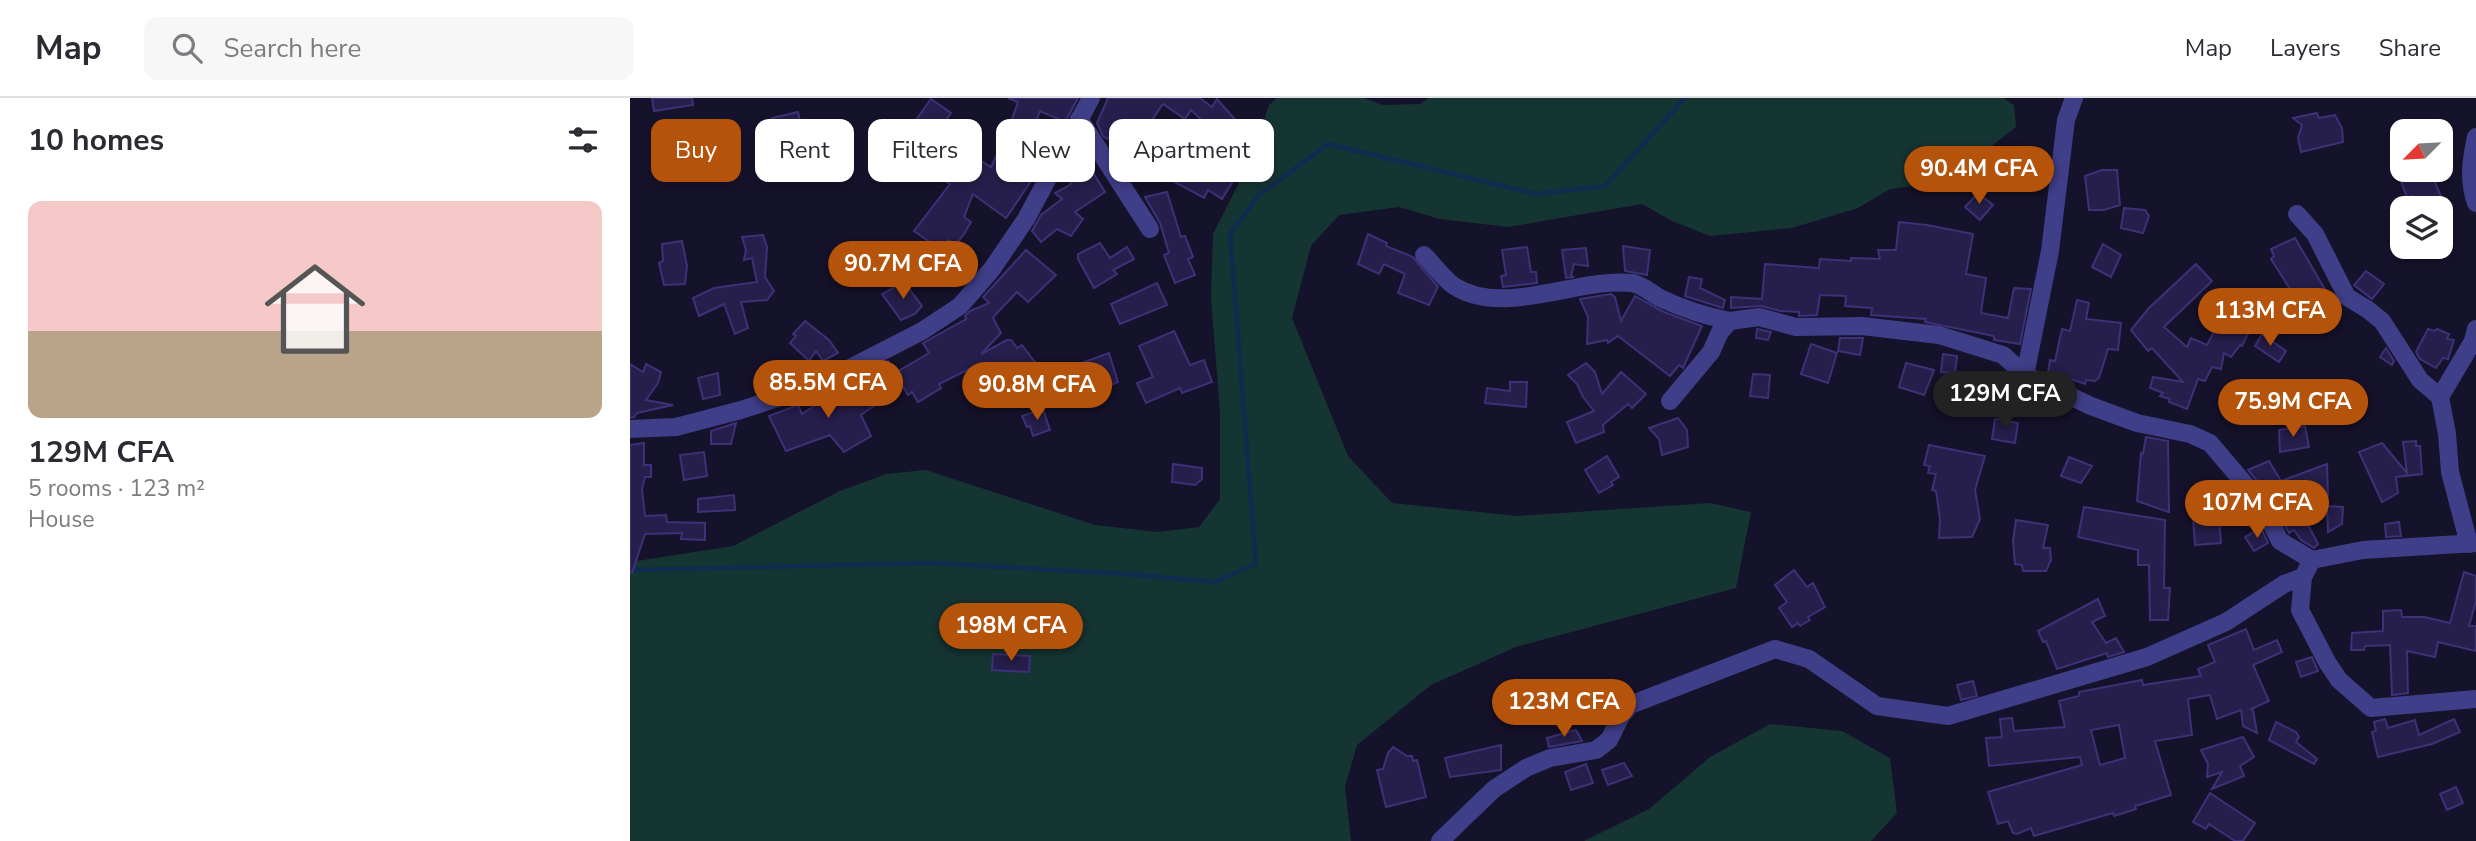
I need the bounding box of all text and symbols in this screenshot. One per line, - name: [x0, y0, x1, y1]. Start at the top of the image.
- search box: [144, 17, 634, 80]
- text: Map: [35, 26, 102, 71]
- icon: search: [168, 29, 206, 67]
- text: Search here: [224, 31, 361, 66]
- text: Map: [2185, 32, 2232, 64]
- text: Layers: [2270, 32, 2341, 64]
- text: Share: [2379, 32, 2441, 64]
- chip: Buy: [651, 119, 741, 182]
- chip: Rent: [755, 119, 854, 182]
- chip: Filters: [868, 119, 982, 182]
- chip: New: [996, 119, 1095, 182]
- chip: Apartment: [1109, 119, 1274, 182]
- north arrow: [2390, 119, 2454, 182]
- map controls: [2390, 119, 2453, 259]
- text: 10 homes: [28, 120, 164, 161]
- icon: filters: [564, 121, 602, 159]
- pin: 90.4M CFA: [1899, 146, 2059, 206]
- text: 90.4M CFA: [1920, 153, 2038, 184]
- button: layers: [2390, 196, 2453, 259]
- pin: 90.7M CFA: [823, 242, 983, 301]
- icon: home: [252, 246, 378, 372]
- text: 90.7M CFA: [844, 248, 962, 279]
- pin: 113M CFA: [2198, 288, 2342, 348]
- text: 113M CFA: [2214, 295, 2326, 326]
- pin: 85.5M CFA: [748, 360, 908, 420]
- pin: 90.8M CFA: [957, 362, 1117, 422]
- text: 85.5M CFA: [769, 367, 887, 398]
- text: 90.8M CFA: [978, 369, 1096, 400]
- pin: 129M CFA: [1933, 372, 2077, 431]
- text: 129M CFA: [1949, 378, 2061, 409]
- pin: 75.9M CFA: [2213, 380, 2373, 439]
- text: 75.9M CFA: [2234, 386, 2352, 417]
- text: 129M CFA: [28, 432, 174, 473]
- text: 5 rooms · 123 m²: [28, 473, 205, 504]
- pin: 107M CFA: [2185, 480, 2329, 540]
- text: 107M CFA: [2201, 487, 2313, 518]
- text: House: [28, 504, 95, 535]
- pin: 198M CFA: [939, 603, 1083, 663]
- text: 198M CFA: [955, 610, 1067, 641]
- pin: 123M CFA: [1492, 680, 1636, 739]
- text: 123M CFA: [1508, 686, 1620, 717]

